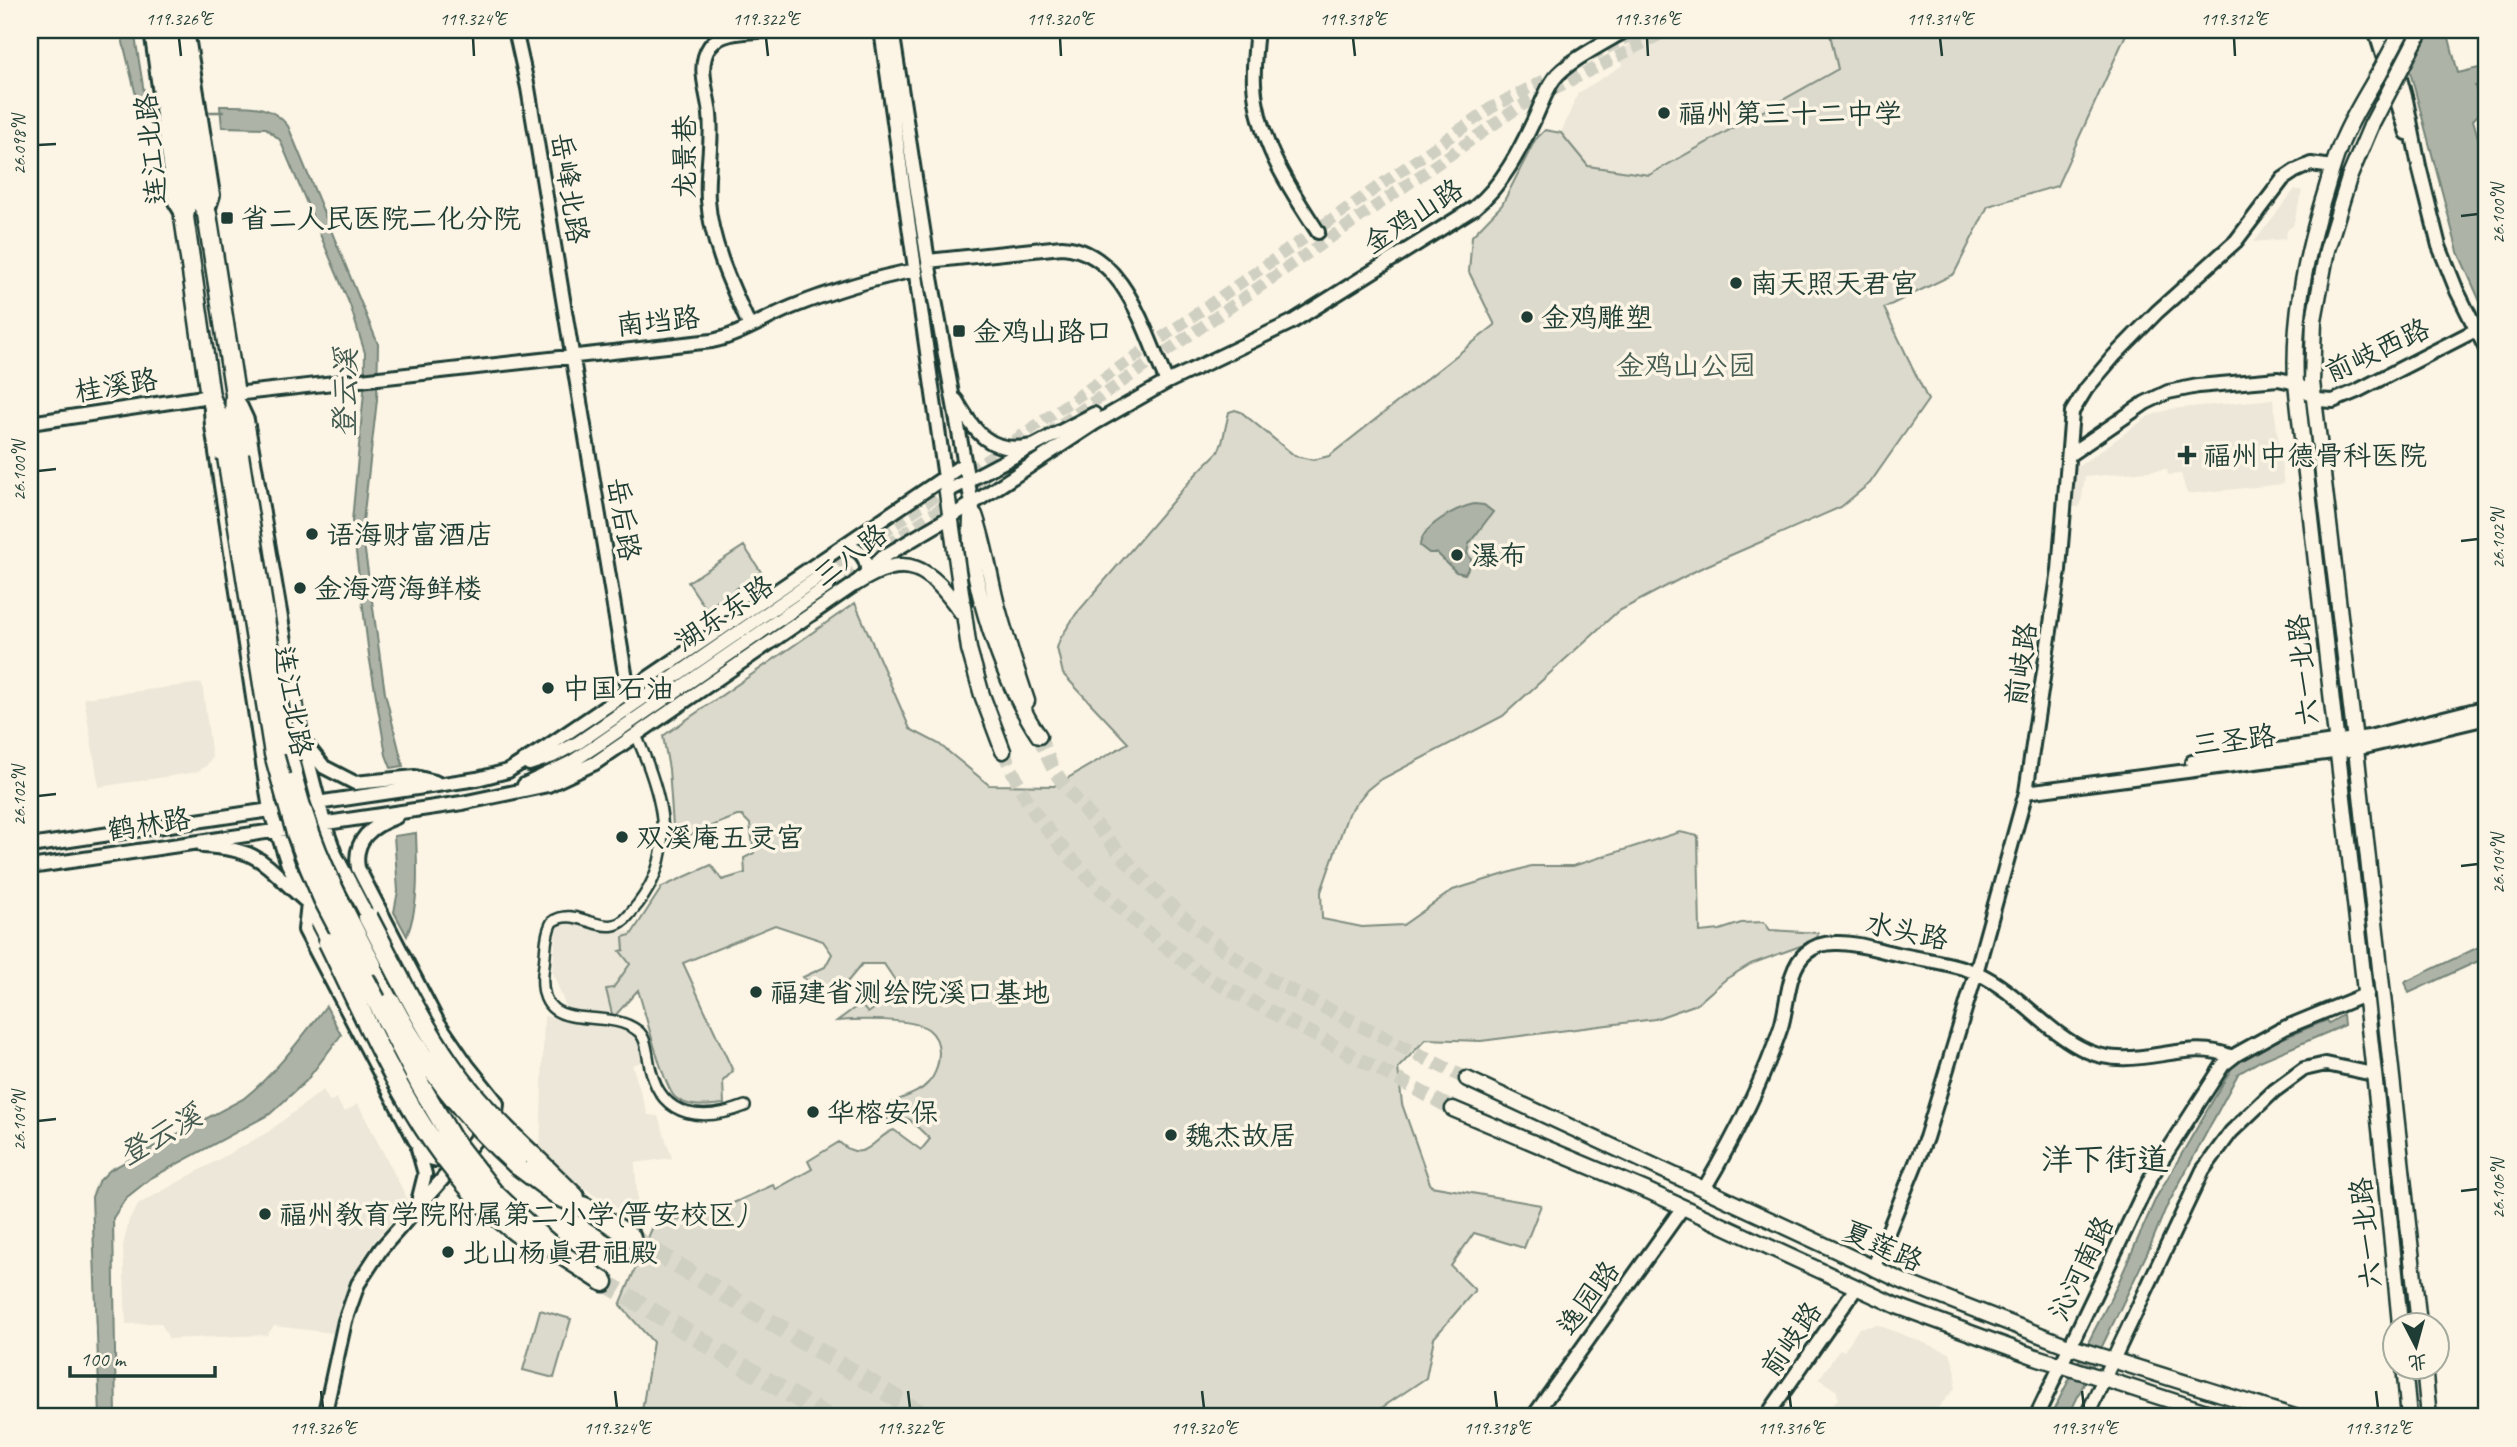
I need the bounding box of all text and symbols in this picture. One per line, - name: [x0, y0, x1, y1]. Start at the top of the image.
- text: 119.326°E: [146, 8, 215, 30]
- text: 119.324°E: [440, 8, 509, 30]
- text: 119.322°E: [733, 8, 802, 30]
- text: 119.320°E: [1027, 8, 1096, 30]
- text: 119.318°E: [1320, 8, 1389, 30]
- text: 119.316°E: [1614, 8, 1683, 30]
- text: 119.314°E: [1907, 8, 1976, 30]
- text: 119.312°E: [2201, 8, 2270, 30]
- street label: 连江北路: [128, 91, 174, 207]
- place label: 福州第三十二中学: [1678, 96, 1902, 131]
- marker: 福州第三十二中学: [1656, 105, 1672, 121]
- text: 26.098°N: [8, 112, 30, 175]
- street label: 龙景巷: [667, 114, 702, 199]
- street label: 岳峰北路: [544, 130, 596, 246]
- street label: 金鸡山路: [1356, 171, 1470, 261]
- text: 26.100°N: [2487, 181, 2509, 244]
- place label: 省二人民医院二化分院: [241, 201, 521, 236]
- marker: 省二人民医院二化分院: [219, 210, 235, 226]
- place label: 南天照天君宫: [1750, 266, 1918, 301]
- marker: 南天照天君宫: [1728, 275, 1744, 291]
- street label: 南垱路: [614, 299, 702, 343]
- place label: 金鸡雕塑: [1541, 300, 1653, 335]
- marker: 金鸡雕塑: [1519, 309, 1535, 325]
- street label: 前岐西路: [2319, 310, 2435, 390]
- place label: 金鸡山路口: [973, 314, 1113, 349]
- marker: 金鸡山路口: [951, 323, 967, 339]
- water label: 登云溪: [325, 346, 365, 438]
- park label: 金鸡山公园: [1616, 348, 1756, 383]
- street label: 桂溪路: [72, 361, 160, 409]
- text: 26.100°N: [8, 438, 30, 501]
- place label: 福州中德骨科医院: [2203, 438, 2427, 473]
- marker: 福州中德骨科医院: [2177, 445, 2197, 465]
- street label: 岳后路: [600, 475, 648, 563]
- text: 26.102°N: [2487, 506, 2509, 569]
- street label: 三八路: [806, 516, 894, 594]
- place label: 语海财富酒店: [326, 517, 494, 552]
- marker: 语海财富酒店: [304, 526, 320, 542]
- place label: 瀑布: [1471, 538, 1527, 573]
- marker: 瀑布: [1449, 547, 1465, 563]
- street label: 湖东东路: [668, 567, 780, 659]
- place label: 金海湾海鲜楼: [314, 571, 482, 606]
- marker: 金海湾海鲜楼: [292, 580, 308, 596]
- street label: 六一北路: [2280, 612, 2326, 728]
- street label: 前岐路: [1998, 620, 2044, 708]
- street label: 连江北路: [266, 643, 320, 759]
- place label: 中国石油: [562, 671, 674, 706]
- marker: 中国石油: [540, 680, 556, 696]
- street label: 三圣路: [2190, 718, 2278, 762]
- text: 26.102°N: [8, 763, 30, 826]
- street label: 鹤林路: [105, 800, 193, 848]
- place label: 双溪庵五灵宫: [636, 820, 804, 855]
- marker: 双溪庵五灵宫: [614, 829, 630, 845]
- text: 26.104°N: [2487, 831, 2509, 894]
- street label: 水头路: [1862, 905, 1952, 957]
- place label: 福建省测绘院溪口基地: [770, 975, 1050, 1010]
- marker: 福建省测绘院溪口基地: [748, 984, 764, 1000]
- text: 26.104°N: [8, 1088, 30, 1151]
- water label: 登云溪: [112, 1095, 210, 1174]
- place label: 华榕安保: [827, 1095, 939, 1130]
- marker: 华榕安保: [805, 1104, 821, 1120]
- place label: 魏杰故居: [1185, 1118, 1297, 1153]
- marker: 魏杰故居: [1163, 1127, 1179, 1143]
- district label: 洋下街道: [2041, 1139, 2169, 1180]
- text: 26.106°N: [2487, 1156, 2509, 1219]
- street label: 六一北路: [2343, 1175, 2389, 1291]
- place label: 福州教育学院附属第二小学(晋安校区): [279, 1197, 747, 1232]
- marker: 福州教育学院附属第二小学(晋安校区): [257, 1206, 273, 1222]
- street label: 沁河南路: [2041, 1210, 2121, 1326]
- street label: 夏莲路: [1838, 1213, 1928, 1279]
- place label: 北山杨真君祖殿: [462, 1235, 658, 1270]
- marker: 北山杨真君祖殿: [440, 1244, 456, 1260]
- street label: 逸园路: [1549, 1254, 1627, 1342]
- street label: 前岐路: [1753, 1295, 1829, 1383]
- north arrow: [2380, 1310, 2450, 1380]
- scale bar: [70, 1335, 215, 1379]
- text: 100 m: [80, 1346, 127, 1372]
- text: 北: [2407, 1349, 2428, 1375]
- text: 119.326°E: [290, 1417, 359, 1439]
- text: 119.324°E: [584, 1417, 653, 1439]
- text: 119.322°E: [877, 1417, 946, 1439]
- text: 119.320°E: [1171, 1417, 1240, 1439]
- text: 119.318°E: [1464, 1417, 1533, 1439]
- text: 119.316°E: [1758, 1417, 1827, 1439]
- text: 119.314°E: [2051, 1417, 2120, 1439]
- text: 119.312°E: [2345, 1417, 2414, 1439]

